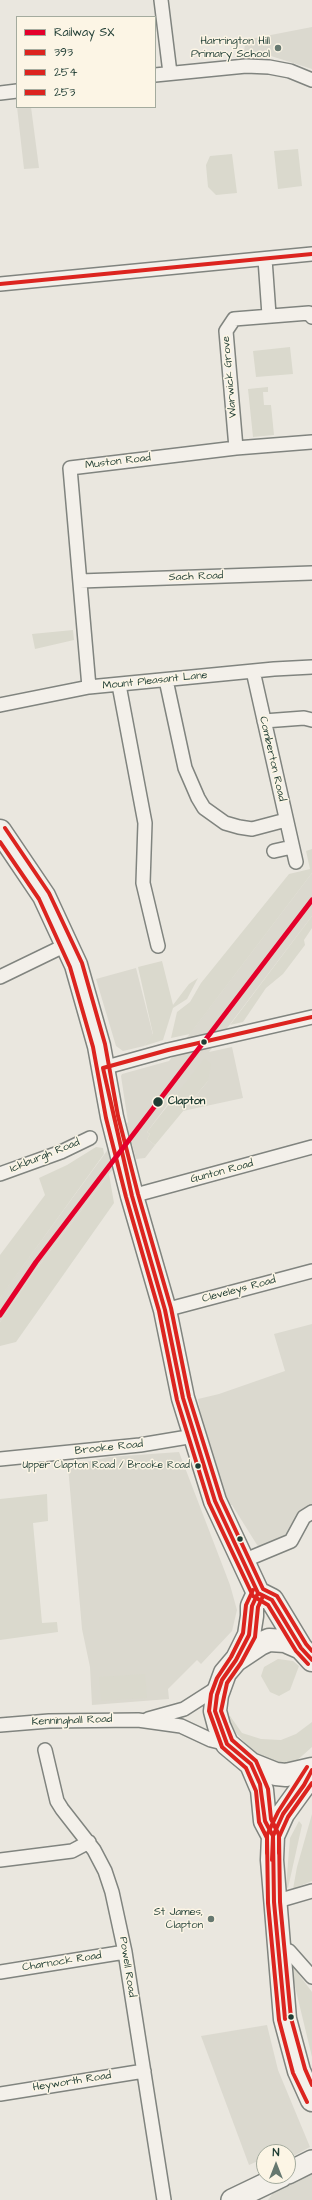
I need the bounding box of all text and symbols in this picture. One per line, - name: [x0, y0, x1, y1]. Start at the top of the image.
- legend: [16, 16, 156, 108]
- text: Railway SX: [54, 24, 114, 41]
- place label: Harrington Hill Primary School: [191, 35, 270, 61]
- marker: Harrington Hill Primary School: [273, 43, 283, 53]
- text: 393: [54, 44, 73, 61]
- text: 254: [54, 64, 78, 81]
- text: 253: [54, 84, 75, 101]
- street label: Warwick Grove: [220, 335, 240, 419]
- street label: Muston Road: [84, 451, 152, 473]
- street label: Sach Road: [168, 569, 224, 585]
- street label: Mount Pleasant Lane: [102, 669, 208, 693]
- street label: Comberton Road: [256, 715, 288, 803]
- unlabelled marker: [199, 1037, 209, 1047]
- marker: Clapton: [151, 1095, 165, 1109]
- place label: Clapton: [168, 1095, 205, 1109]
- street label: Ickburgh Road: [8, 1136, 82, 1176]
- street label: Gunton Road: [189, 1157, 255, 1187]
- street label: Cleveleys Road: [201, 1274, 277, 1306]
- street label: Brooke Road: [74, 1438, 144, 1458]
- place label: Upper Clapton Road / Brooke Road: [22, 1460, 190, 1472]
- marker: Upper Clapton Road / Brooke Road: [193, 1461, 203, 1471]
- unlabelled marker: [235, 1534, 245, 1544]
- street label: Kenninghall Road: [31, 1713, 113, 1729]
- place label: St James, Clapton: [154, 1906, 203, 1932]
- marker: St James, Clapton: [206, 1914, 216, 1924]
- street label: Powell Road: [116, 1936, 138, 1998]
- street label: Charnock Road: [21, 1949, 103, 1975]
- unlabelled marker: [286, 2012, 296, 2022]
- street label: Heyworth Road: [32, 2069, 112, 2095]
- north arrow: [256, 2144, 296, 2184]
- text: N: [273, 2145, 279, 2160]

